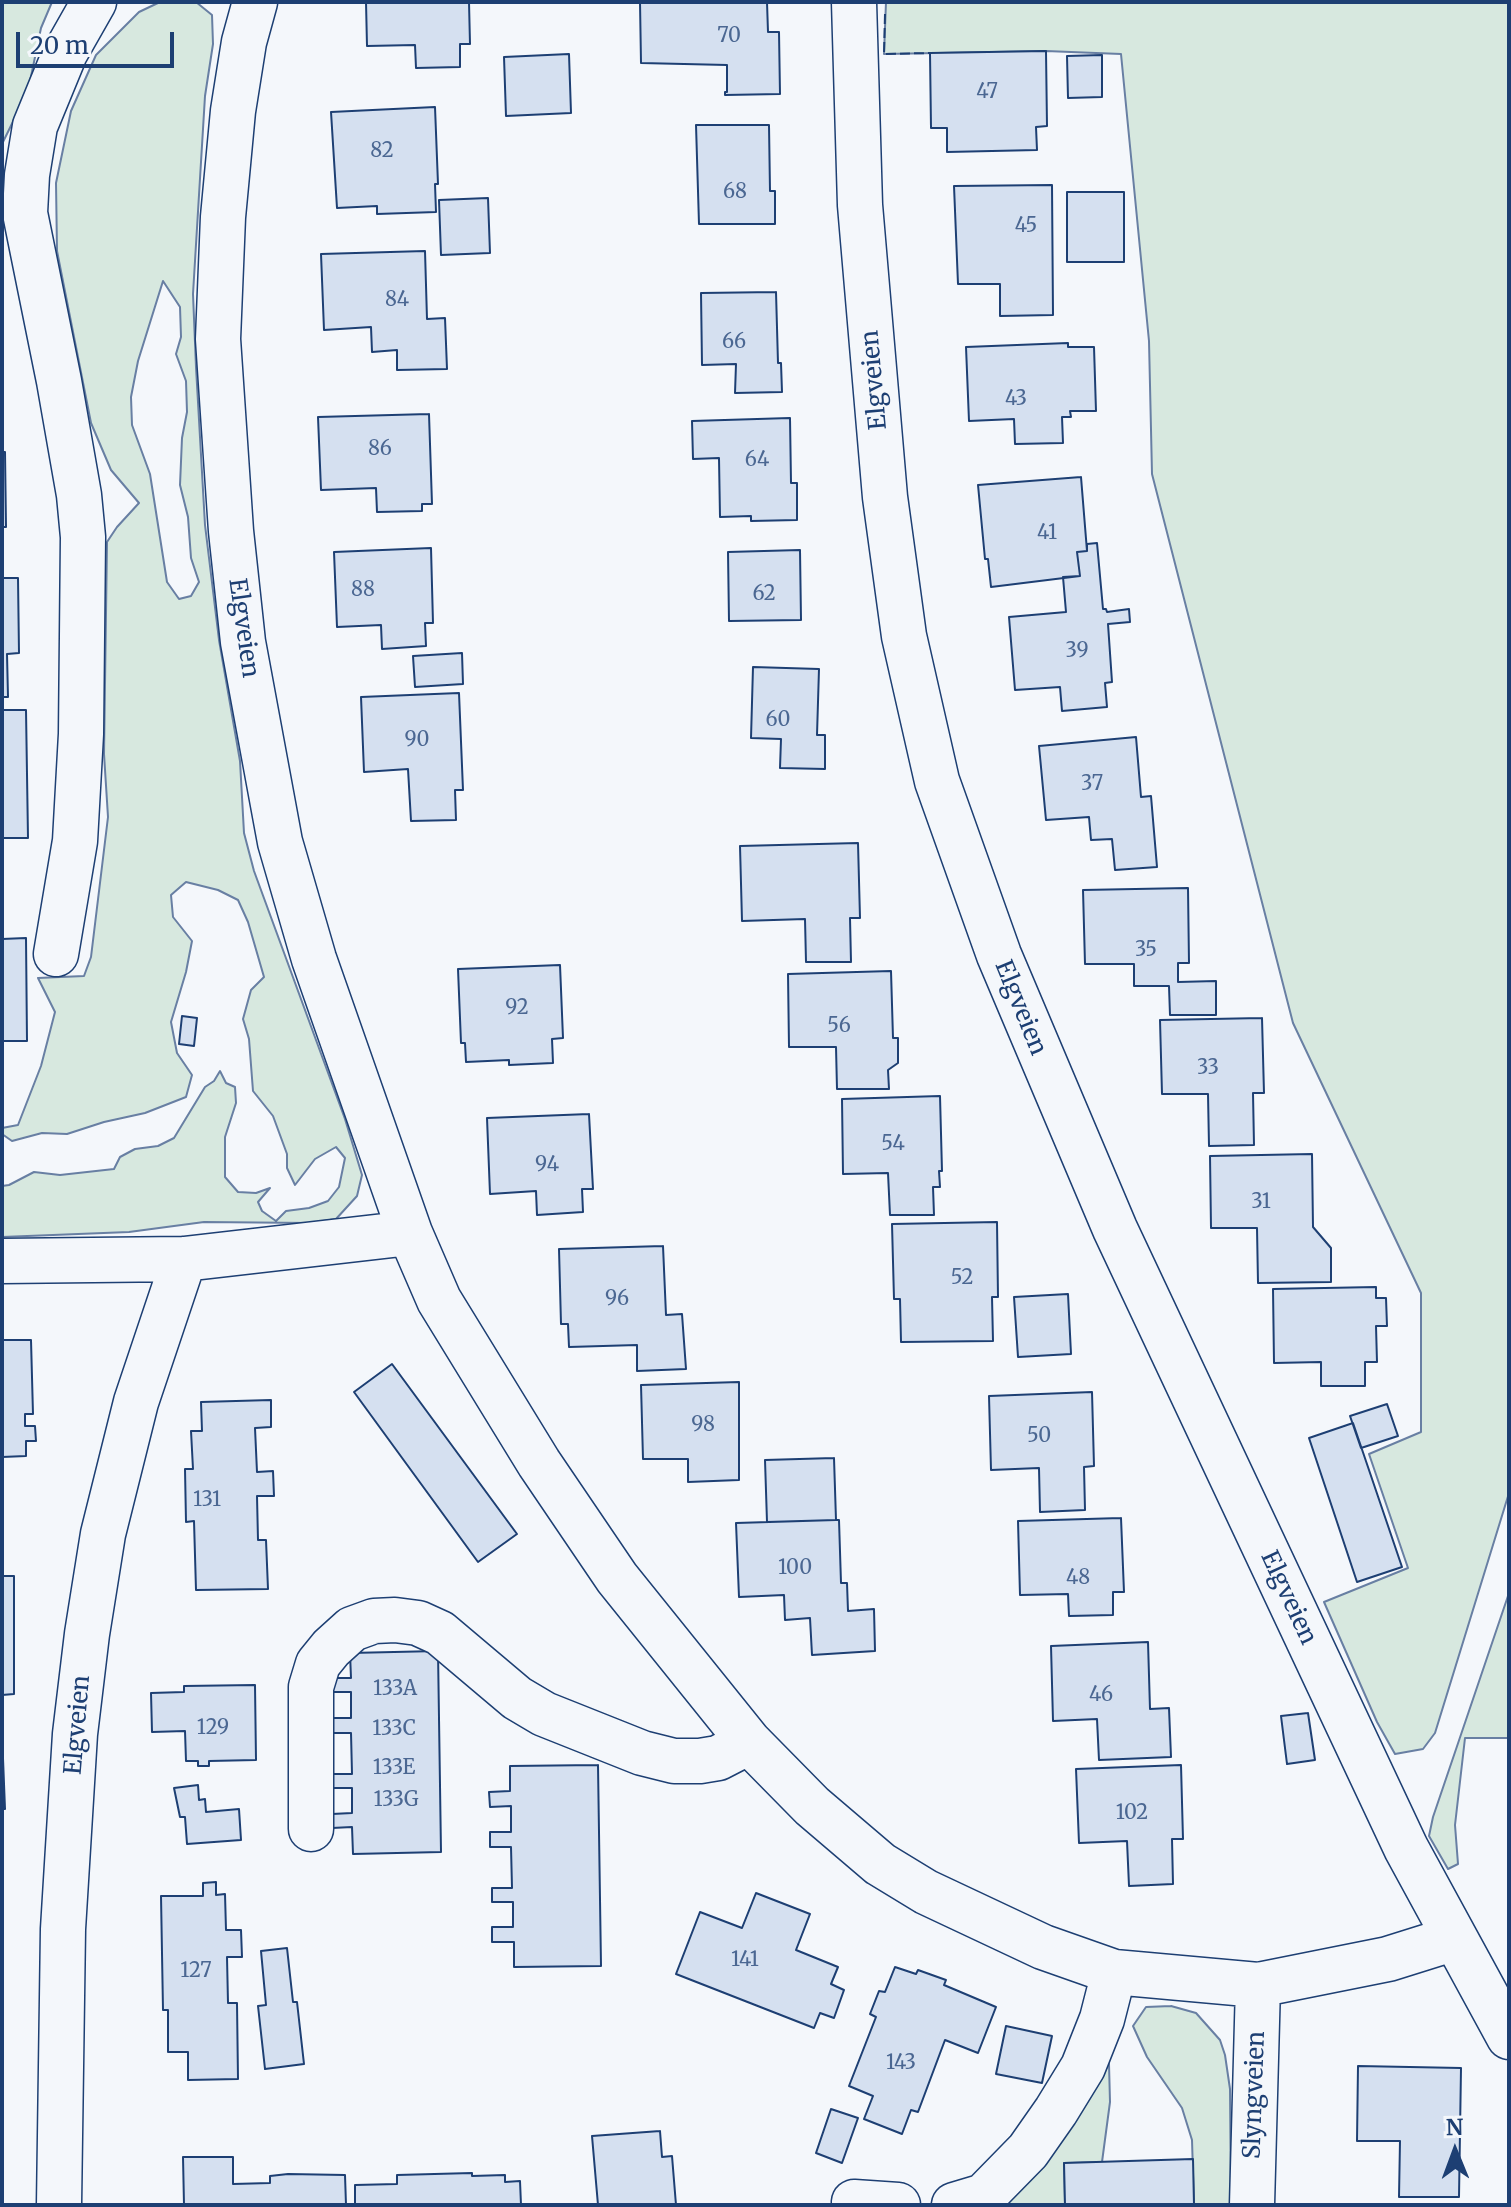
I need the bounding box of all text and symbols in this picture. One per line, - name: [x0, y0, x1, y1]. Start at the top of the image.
- scale bar: [20, 16, 178, 66]
- house number: 70: [717, 24, 741, 48]
- text: 20 m: [30, 30, 89, 61]
- house number: 47: [976, 80, 998, 104]
- house number: 82: [370, 139, 394, 163]
- house number: 68: [723, 180, 747, 204]
- house number: 45: [1015, 214, 1037, 238]
- house number: 84: [385, 288, 409, 312]
- street label: Elgveien: [856, 329, 894, 431]
- house number: 66: [722, 330, 746, 354]
- house number: 43: [1005, 387, 1027, 411]
- house number: 86: [368, 437, 392, 461]
- house number: 64: [745, 448, 769, 472]
- house number: 41: [1037, 521, 1057, 545]
- street label: Elgveien: [222, 577, 264, 679]
- house number: 88: [351, 578, 375, 602]
- house number: 62: [752, 582, 776, 606]
- house number: 39: [1066, 639, 1088, 663]
- house number: 60: [766, 708, 790, 732]
- house number: 90: [404, 728, 430, 752]
- house number: 37: [1081, 772, 1103, 796]
- house number: 35: [1135, 938, 1157, 962]
- street label: Elgveien: [988, 956, 1052, 1060]
- house number: 92: [505, 996, 529, 1020]
- house number: 56: [827, 1014, 851, 1038]
- house number: 33: [1197, 1056, 1219, 1080]
- house number: 54: [881, 1132, 905, 1156]
- house number: 94: [535, 1153, 559, 1177]
- house number: 31: [1251, 1190, 1271, 1214]
- house number: 52: [951, 1266, 973, 1290]
- house number: 96: [605, 1287, 629, 1311]
- house number: 98: [691, 1413, 715, 1437]
- house number: 50: [1027, 1424, 1051, 1448]
- house number: 131: [193, 1488, 221, 1512]
- street label: Elgveien: [1254, 1547, 1322, 1649]
- house number: 100: [778, 1556, 812, 1580]
- house number: 48: [1066, 1566, 1090, 1590]
- street label: Elgveien: [59, 1674, 97, 1776]
- house number: 133A: [373, 1677, 417, 1701]
- house number: 46: [1089, 1683, 1113, 1707]
- house number: 129: [197, 1716, 229, 1740]
- house number: 133C: [372, 1717, 416, 1741]
- house number: 133E: [373, 1756, 415, 1780]
- house number: 133G: [374, 1788, 418, 1812]
- house number: 102: [1116, 1801, 1148, 1825]
- house number: 141: [731, 1948, 759, 1972]
- house number: 127: [180, 1959, 212, 1983]
- street label: Slyngveien: [1238, 2031, 1272, 2159]
- house number: 143: [886, 2051, 916, 2075]
- north arrow: [1415, 2111, 1495, 2191]
- text: N: [1446, 2113, 1464, 2141]

